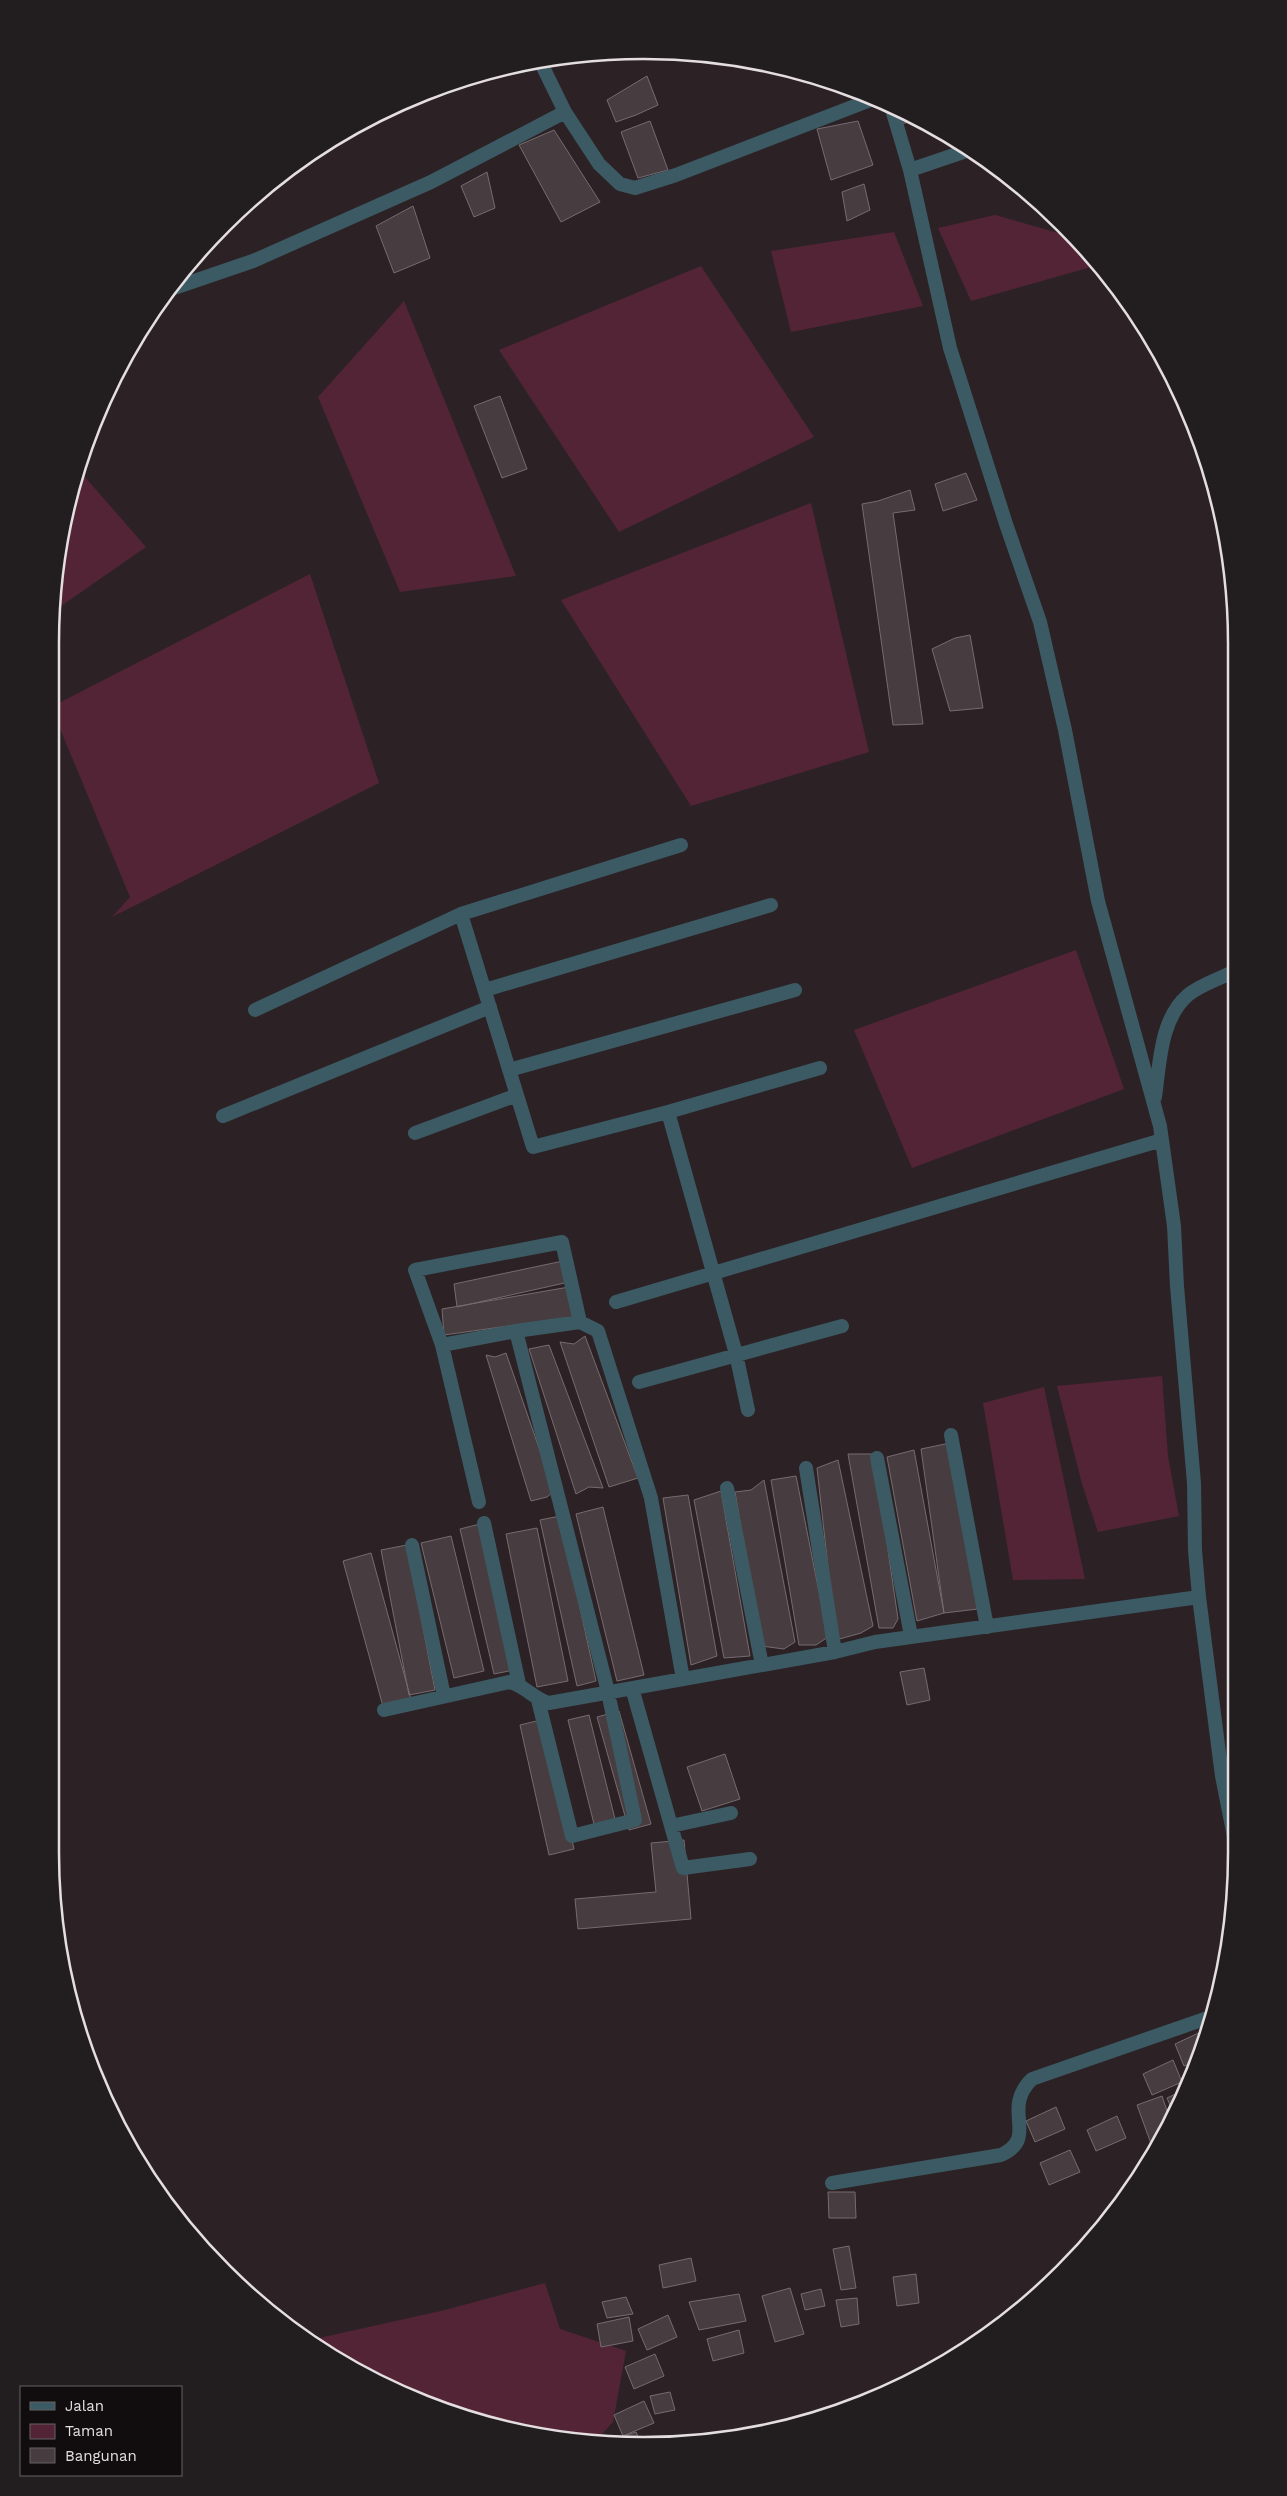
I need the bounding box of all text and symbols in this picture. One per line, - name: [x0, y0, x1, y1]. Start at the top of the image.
- legend: [20, 2386, 182, 2476]
- text: Jalan: [65, 2397, 104, 2415]
- text: Taman: [65, 2422, 113, 2440]
- text: Bangunan: [65, 2447, 137, 2465]

